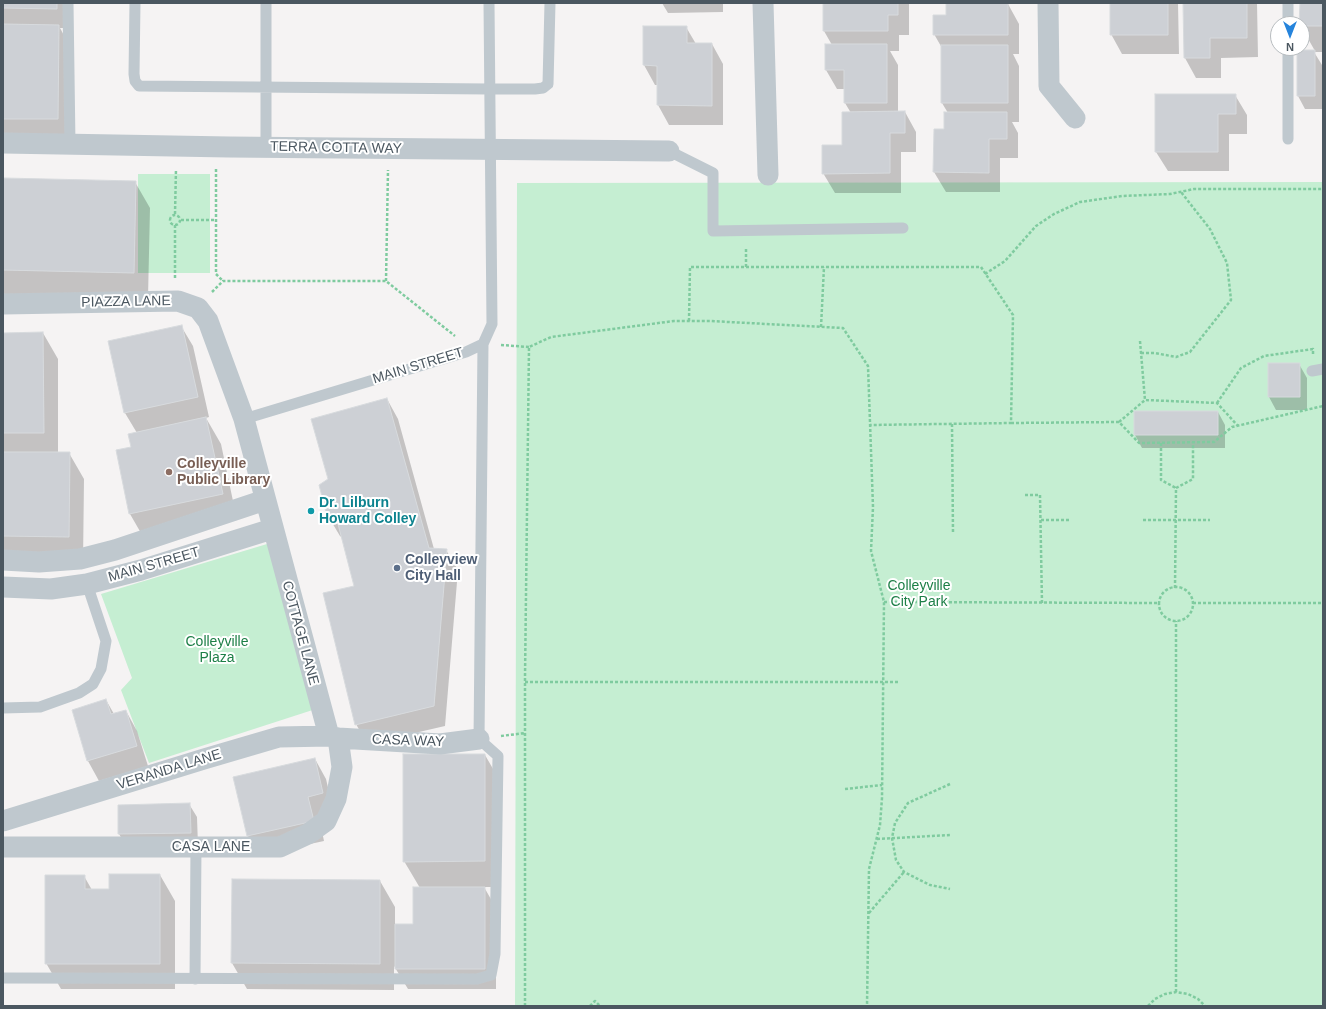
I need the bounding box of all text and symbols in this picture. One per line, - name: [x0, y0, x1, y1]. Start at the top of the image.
- north arrow: [1270, 16, 1310, 56]
- text: N: [1286, 41, 1294, 53]
- street label: TERRA COTTA WAY: [270, 138, 402, 158]
- street label: PIAZZA LANE: [81, 293, 171, 311]
- street label: MAIN STREET: [371, 344, 465, 388]
- place label: Colleyville Public Library: [177, 456, 270, 488]
- marker: Colleyville Public Library: [164, 467, 174, 477]
- place label: Dr. Lilburn Howard Colley: [319, 495, 416, 528]
- marker: Dr. Lilburn Howard Colley: [306, 506, 316, 516]
- street label: MAIN STREET: [106, 544, 202, 586]
- place label: Colleyview City Hall: [405, 552, 477, 584]
- marker: Colleyview City Hall: [392, 563, 402, 573]
- park label: Colleyville City Park: [887, 578, 951, 610]
- street label: COTTAGE LANE: [278, 579, 322, 687]
- park label: Colleyville Plaza: [185, 634, 249, 666]
- street label: CASA WAY: [372, 731, 444, 751]
- street label: VERANDA LANE: [115, 746, 223, 794]
- street label: CASA LANE: [172, 839, 250, 855]

